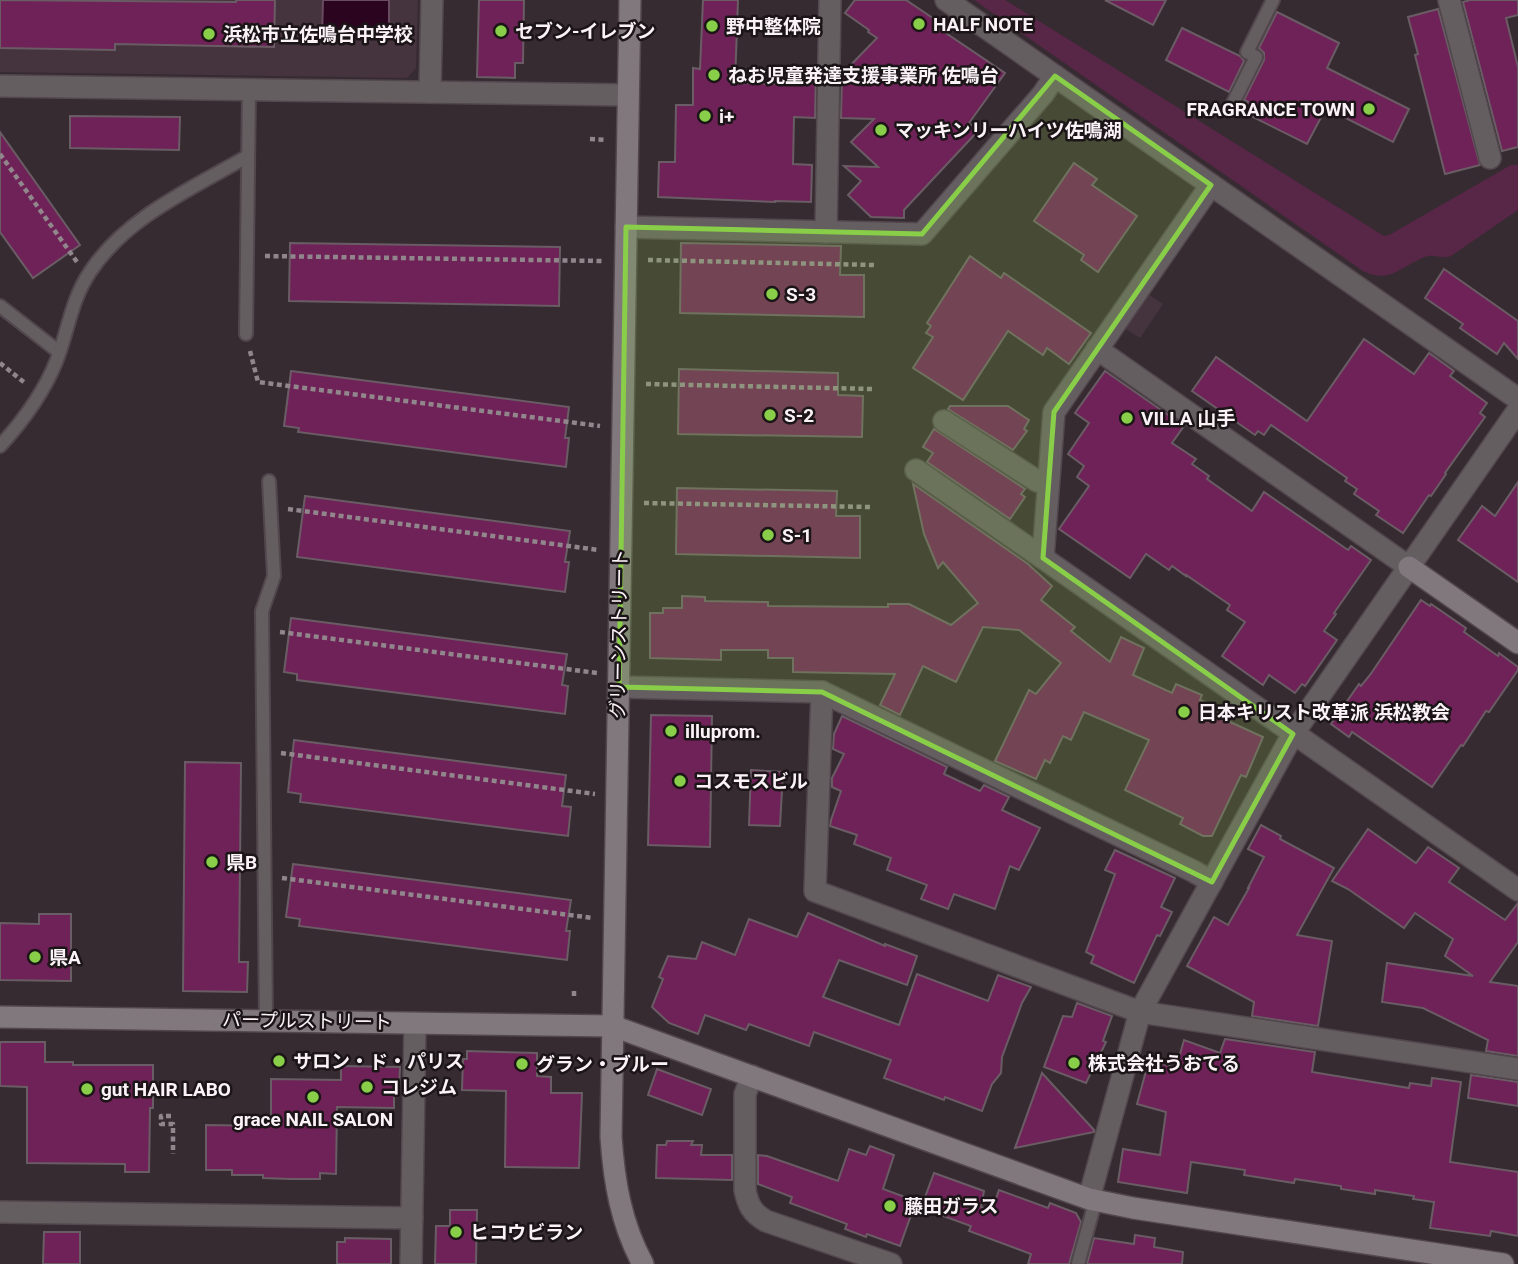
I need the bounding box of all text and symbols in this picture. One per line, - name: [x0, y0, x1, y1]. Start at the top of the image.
- place label: HALF NOTE: [933, 13, 1033, 36]
- place label: 野中整体院: [726, 15, 821, 38]
- marker: HALF NOTE: [911, 16, 927, 32]
- marker: 野中整体院: [704, 18, 720, 34]
- place label: セブン-イレブン: [515, 20, 656, 43]
- place label: 浜松市立佐鳴台中学校: [223, 23, 413, 46]
- marker: セブン-イレブン: [493, 23, 509, 39]
- marker: 浜松市立佐鳴台中学校: [201, 26, 217, 42]
- place label: ねお児童発達支援事業所 佐鳴台: [728, 64, 999, 87]
- marker: ねお児童発達支援事業所 佐鳴台: [706, 67, 722, 83]
- place label: FRAGRANCE TOWN: [1187, 98, 1355, 121]
- marker: FRAGRANCE TOWN: [1361, 101, 1377, 117]
- place label: i+: [719, 105, 734, 128]
- marker: i+: [697, 108, 713, 124]
- place label: マッキンリーハイツ佐鳴湖: [895, 119, 1122, 142]
- marker: マッキンリーハイツ佐鳴湖: [873, 122, 889, 138]
- place label: S-3: [786, 283, 816, 306]
- marker: S-3: [764, 286, 780, 302]
- place label: S-2: [784, 404, 814, 427]
- marker: S-2: [762, 407, 778, 423]
- place label: VILLA 山手: [1141, 407, 1235, 430]
- marker: VILLA 山手: [1119, 410, 1135, 426]
- place label: S-1: [782, 524, 812, 547]
- marker: S-1: [760, 527, 776, 543]
- street label: グリーンストリート: [606, 549, 632, 719]
- place label: 日本キリスト改革派 浜松教会: [1198, 701, 1450, 724]
- marker: 日本キリスト改革派 浜松教会: [1176, 704, 1192, 720]
- place label: illuprom.: [685, 720, 761, 743]
- marker: illuprom.: [663, 723, 679, 739]
- place label: コスモスビル: [694, 770, 808, 793]
- marker: コスモスビル: [672, 773, 688, 789]
- place label: 県B: [226, 851, 257, 874]
- marker: 県B: [204, 854, 220, 870]
- place label: 県A: [49, 946, 81, 969]
- marker: 県A: [27, 949, 43, 965]
- street label: パープルストリート: [222, 1008, 392, 1034]
- place label: サロン・ド・パリス: [293, 1050, 464, 1073]
- place label: 株式会社うおてる: [1088, 1052, 1240, 1075]
- marker: サロン・ド・パリス: [271, 1053, 287, 1069]
- place label: グラン・ブルー: [536, 1053, 669, 1076]
- marker: 株式会社うおてる: [1066, 1055, 1082, 1071]
- marker: グラン・ブルー: [514, 1056, 530, 1072]
- place label: コレジム: [381, 1076, 457, 1099]
- place label: gut HAIR LABO: [101, 1078, 231, 1101]
- marker: コレジム: [359, 1079, 375, 1095]
- marker: gut HAIR LABO: [79, 1081, 95, 1097]
- marker: grace NAIL SALON: [305, 1089, 321, 1105]
- place label: grace NAIL SALON: [233, 1108, 393, 1131]
- place label: 藤田ガラス: [904, 1195, 999, 1218]
- marker: 藤田ガラス: [882, 1198, 898, 1214]
- place label: ヒコウビラン: [470, 1221, 583, 1244]
- marker: ヒコウビラン: [448, 1224, 464, 1240]

